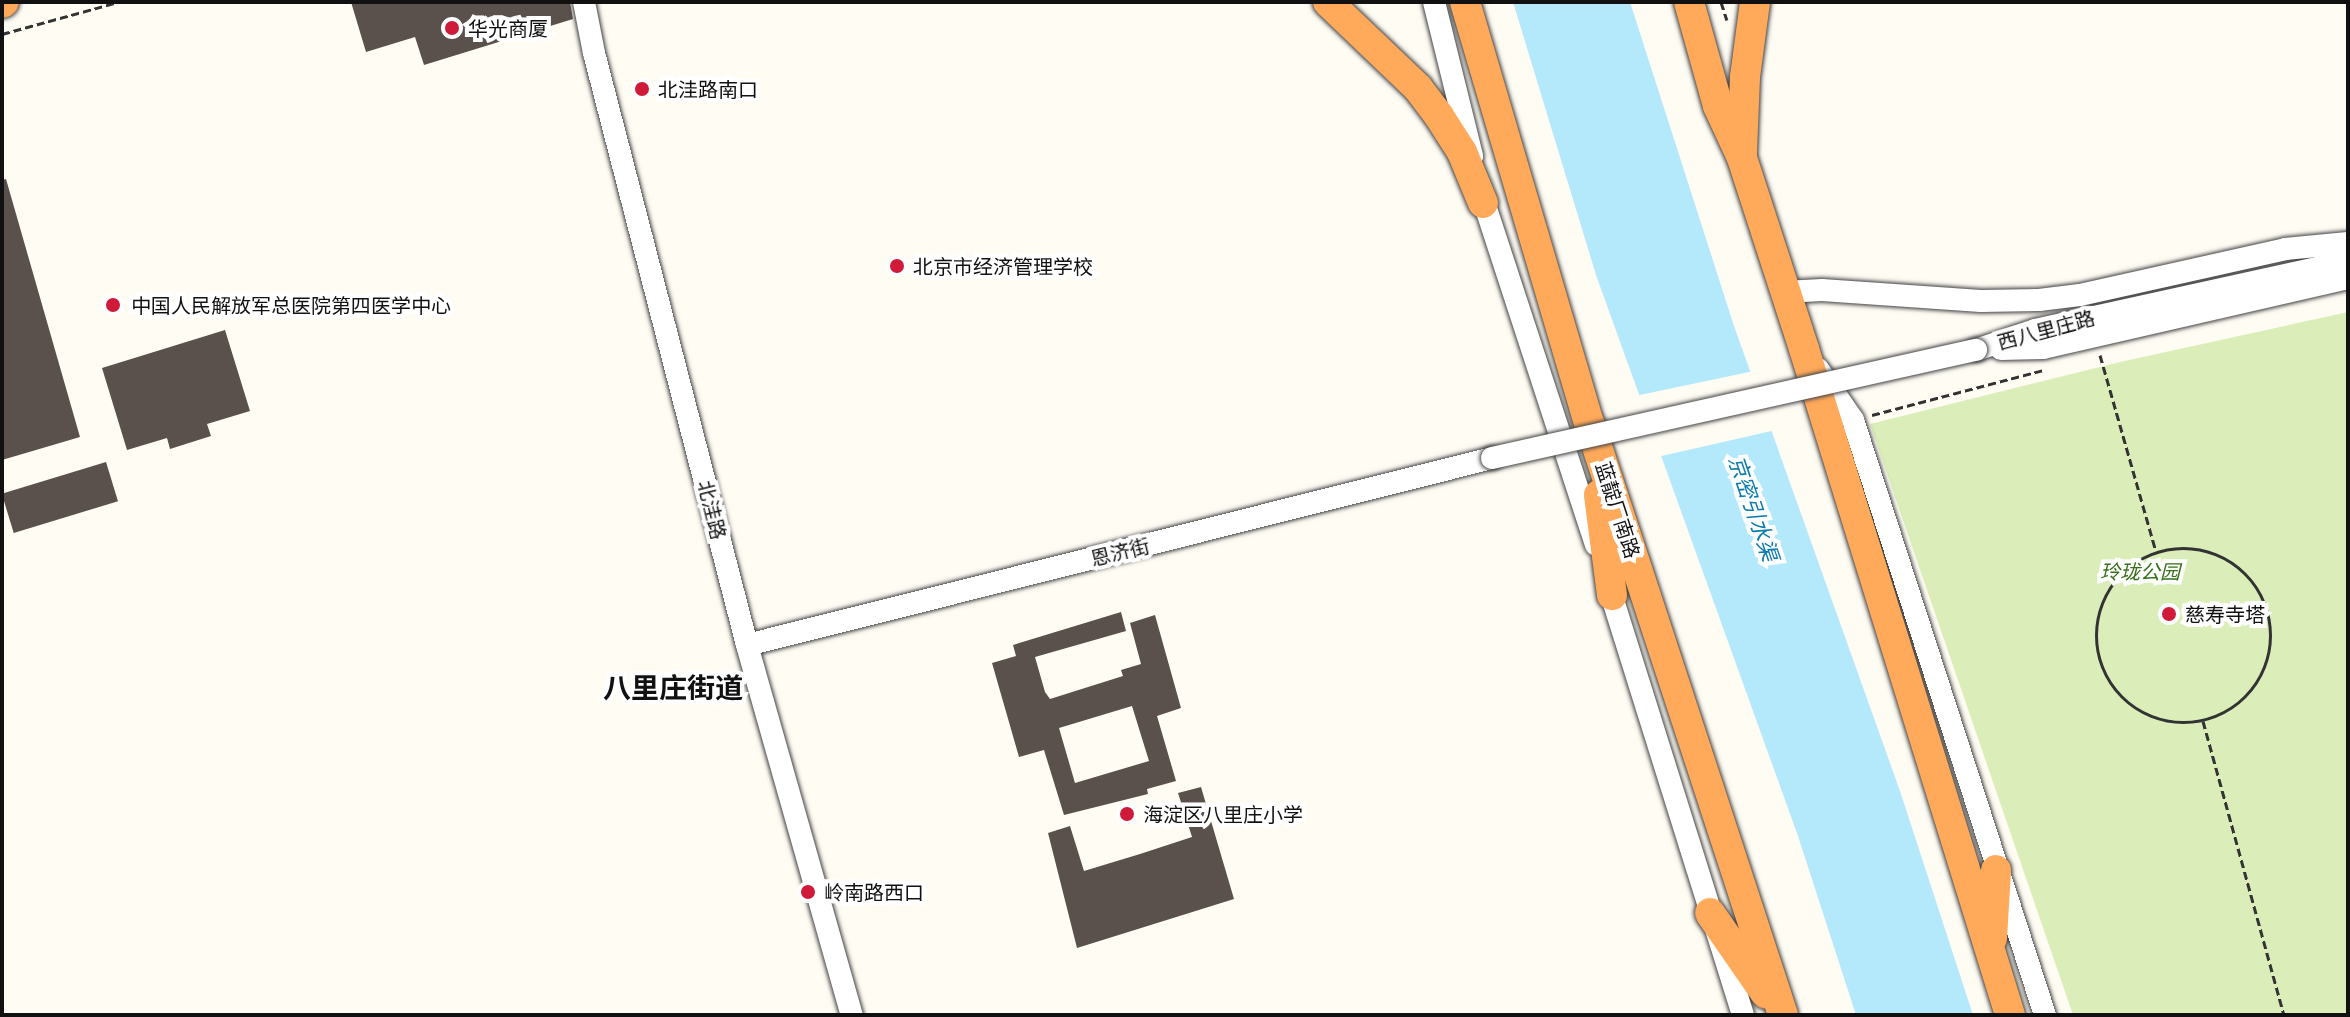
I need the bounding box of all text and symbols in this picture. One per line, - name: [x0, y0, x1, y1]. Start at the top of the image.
- place label: 华光商厦: [468, 16, 548, 40]
- marker: 华光商厦: [443, 19, 461, 37]
- place label: 北洼路南口: [658, 77, 758, 101]
- marker: 北洼路南口: [633, 80, 651, 98]
- place label: 北京市经济管理学校: [913, 254, 1093, 278]
- marker: 北京市经济管理学校: [888, 257, 906, 275]
- place label: 中国人民解放军总医院第四医学中心: [131, 293, 451, 317]
- marker: 中国人民解放军总医院第四医学中心: [102, 294, 124, 316]
- street label: 西八里庄路: [1995, 305, 2097, 355]
- water label: 京密引水渠: [1724, 452, 1784, 564]
- street label: 蓝靛厂南路: [1591, 459, 1645, 561]
- street label: 北洼路: [693, 478, 731, 542]
- street label: 恩济街: [1088, 533, 1152, 571]
- park label: 玲珑公园: [2100, 559, 2180, 583]
- place label: 慈寿寺塔: [2185, 602, 2265, 626]
- marker: 慈寿寺塔: [2160, 605, 2178, 623]
- district label: 八里庄街道: [603, 670, 743, 704]
- place label: 海淀区八里庄小学: [1143, 802, 1303, 826]
- marker: 海淀区八里庄小学: [1118, 805, 1136, 823]
- place label: 岭南路西口: [824, 880, 924, 904]
- marker: 岭南路西口: [799, 883, 817, 901]

